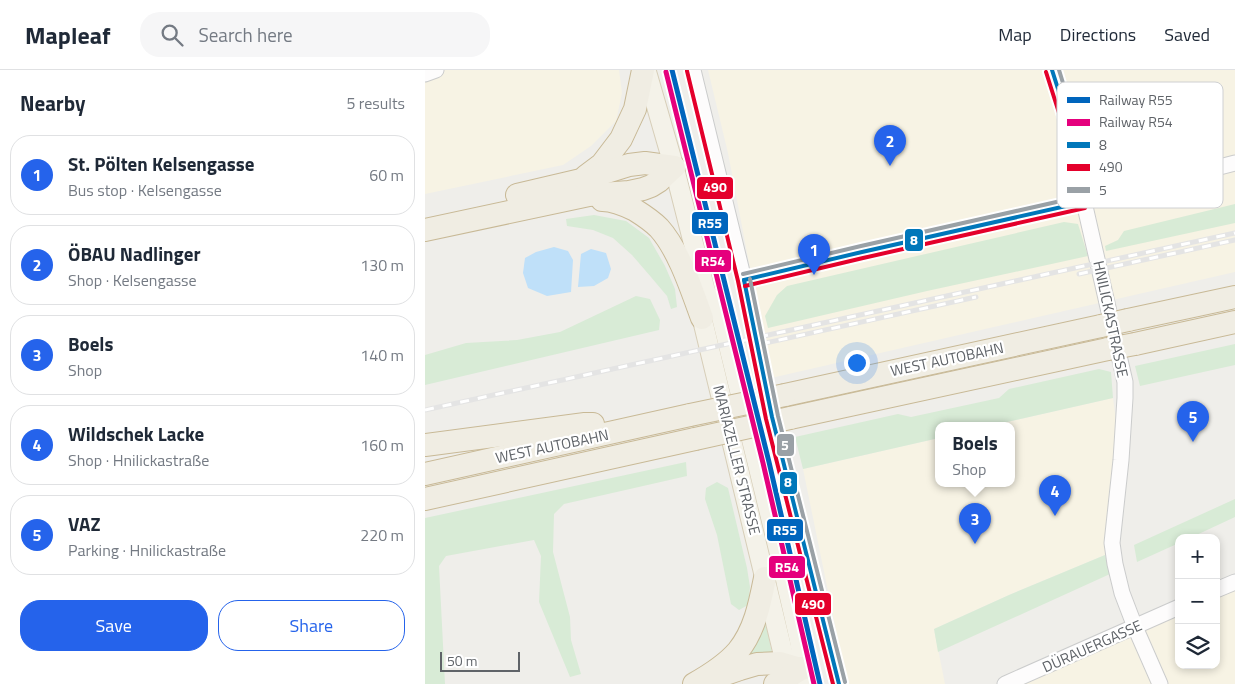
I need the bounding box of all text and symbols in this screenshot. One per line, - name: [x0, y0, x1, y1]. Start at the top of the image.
- search box: [140, 12, 490, 57]
- text: Mapleaf: [25, 17, 110, 53]
- text: Search here: [198, 20, 293, 49]
- icon: search: [158, 21, 186, 49]
- text: Map: [998, 21, 1032, 48]
- text: Directions: [1060, 21, 1136, 48]
- text: Saved: [1164, 21, 1210, 48]
- legend: [1057, 82, 1223, 208]
- text: Nearby: [20, 87, 85, 119]
- text: Railway R55: [1099, 89, 1173, 110]
- text: 5 results: [346, 91, 405, 115]
- text: Railway R54: [1099, 111, 1173, 132]
- pin: 2: [874, 125, 906, 166]
- text: 8: [1099, 134, 1107, 155]
- text: St. Pölten Kelsengasse: [68, 149, 254, 178]
- text: 490: [1099, 156, 1123, 177]
- text: 1: [33, 163, 41, 187]
- text: 60 m: [369, 163, 404, 187]
- line badge: 490: [696, 176, 734, 200]
- text: 490: [703, 176, 727, 197]
- text: Bus stop · Kelsengasse: [68, 178, 222, 202]
- text: 5: [1099, 179, 1107, 200]
- line badge: R55: [691, 211, 729, 235]
- text: R55: [698, 212, 722, 233]
- line badge: 8: [904, 228, 924, 252]
- text: 8: [910, 229, 918, 250]
- pin: 1: [798, 234, 830, 275]
- text: ÖBAU Nadlinger: [68, 239, 201, 268]
- line badge: R54: [694, 249, 732, 273]
- text: R54: [701, 250, 725, 271]
- text: 2: [33, 253, 41, 277]
- text: 130 m: [360, 253, 404, 277]
- street label: HNILICKASTRASSE: [1087, 258, 1135, 380]
- text: Shop · Kelsengasse: [68, 268, 197, 292]
- text: Boels: [68, 329, 113, 358]
- street label: WEST AUTOBAHN: [888, 336, 1006, 382]
- text: 3: [33, 343, 41, 367]
- text: 140 m: [360, 343, 404, 367]
- your location: [844, 350, 870, 376]
- text: Shop: [68, 358, 102, 382]
- street label: MARIAZELLER STRASSE: [707, 383, 767, 537]
- pin: 5: [1177, 401, 1209, 442]
- text: Wildschek Lacke: [68, 419, 204, 448]
- popup: [935, 422, 1015, 487]
- street label: WEST AUTOBAHN: [493, 423, 611, 469]
- text: Boels: [952, 428, 998, 457]
- text: 4: [33, 433, 41, 457]
- text: 160 m: [360, 433, 404, 457]
- line badge: 5: [776, 433, 795, 457]
- text: 5: [781, 434, 789, 455]
- text: Shop · Hnilickastraße: [68, 448, 209, 472]
- text: Shop: [952, 457, 986, 481]
- line badge: 8: [779, 471, 798, 495]
- text: 8: [784, 471, 792, 492]
- pin: 4: [1039, 475, 1071, 516]
- pin: 3: [959, 503, 991, 544]
- text: VAZ: [68, 509, 101, 538]
- line badge: R55: [766, 518, 804, 542]
- text: R55: [773, 519, 797, 540]
- text: 5: [33, 523, 41, 547]
- text: 220 m: [360, 523, 404, 547]
- map controls: [1175, 534, 1220, 669]
- button: +: [1175, 534, 1220, 579]
- text: Parking · Hnilickastraße: [68, 538, 226, 562]
- line badge: R54: [768, 555, 806, 579]
- text: R54: [775, 556, 799, 577]
- button: −: [1175, 579, 1220, 624]
- line badge: 490: [794, 592, 832, 616]
- text: 490: [801, 593, 825, 614]
- button: Save: [20, 600, 208, 651]
- button: Share: [218, 600, 405, 651]
- street label: DÜRAUERGASSE: [1038, 614, 1146, 678]
- button: layers: [1175, 624, 1220, 669]
- scale bar: [440, 649, 520, 672]
- text: 50 m: [447, 650, 477, 671]

